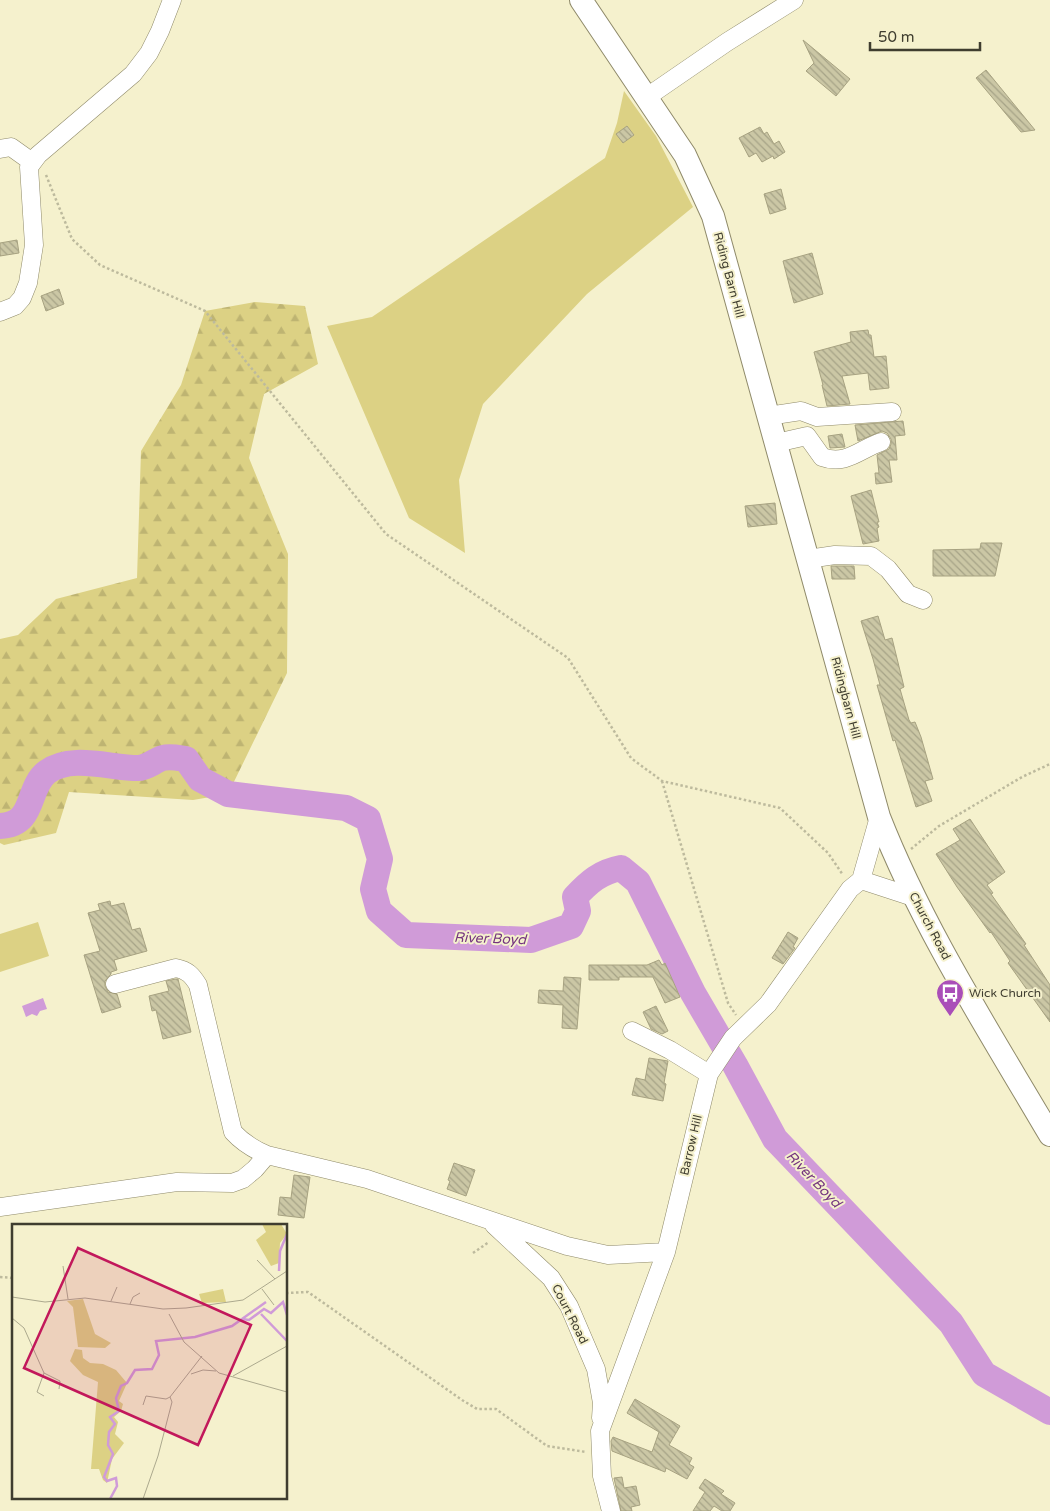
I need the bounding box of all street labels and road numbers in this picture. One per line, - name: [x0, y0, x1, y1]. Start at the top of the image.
- street label: Riding Barn Hill: [711, 231, 747, 319]
- street label: Ridingbarn Hill: [828, 656, 864, 740]
- street label: Church Road: [906, 890, 954, 962]
- street label: Barrow Hill: [677, 1113, 705, 1177]
- street label: Court Road: [549, 1282, 591, 1346]

